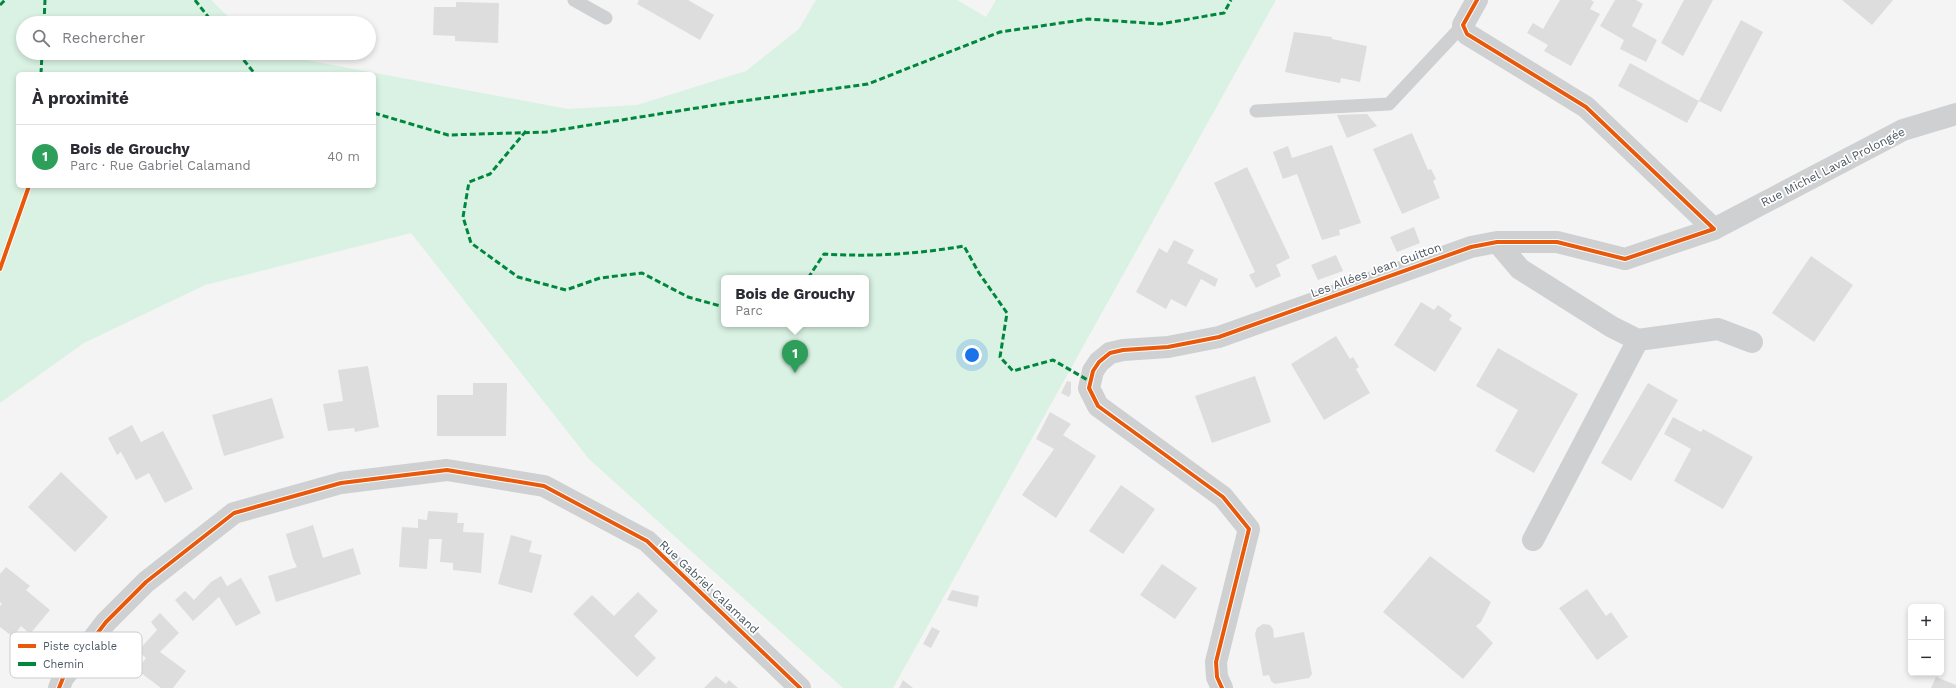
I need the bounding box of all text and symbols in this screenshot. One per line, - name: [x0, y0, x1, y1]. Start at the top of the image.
- search box: [16, 16, 376, 60]
- icon: search: [30, 27, 52, 49]
- text: Rechercher: [62, 29, 145, 47]
- text: À proximité: [32, 88, 129, 108]
- street label: Rue Michel Laval Prolongée: [1759, 124, 1907, 210]
- text: Bois de Grouchy: [70, 140, 190, 158]
- text: 1: [42, 149, 48, 164]
- text: 40 m: [327, 149, 360, 164]
- text: Parc · Rue Gabriel Calamand: [70, 158, 251, 173]
- street label: Les Allées Jean Guitton: [1309, 240, 1443, 300]
- popup: [721, 275, 869, 327]
- text: Bois de Grouchy: [735, 285, 855, 303]
- text: Parc: [735, 303, 763, 318]
- pin: 1: [782, 340, 808, 373]
- your location: [962, 345, 982, 365]
- street label: Rue Gabriel Calamand: [657, 537, 761, 637]
- map controls: [1908, 604, 1944, 676]
- button: +: [1908, 604, 1944, 640]
- legend: [10, 632, 142, 678]
- text: Piste cyclable: [43, 640, 117, 653]
- button: −: [1908, 640, 1944, 676]
- text: Chemin: [43, 658, 84, 671]

